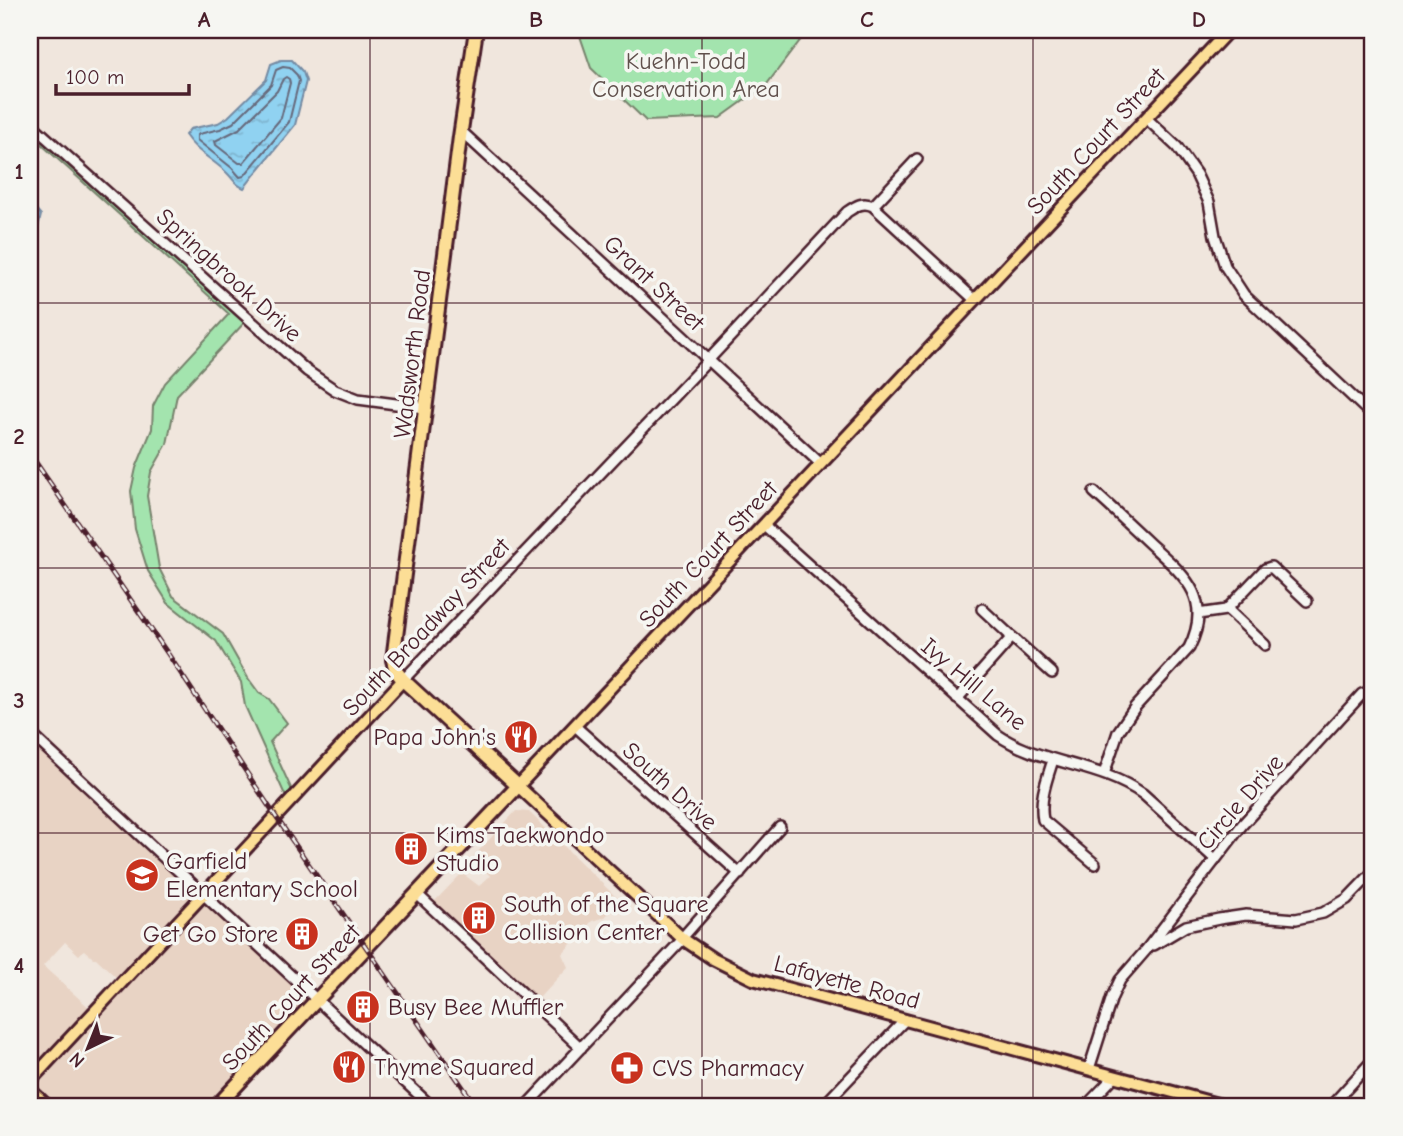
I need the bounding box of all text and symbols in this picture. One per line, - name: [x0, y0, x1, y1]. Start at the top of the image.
- text: A: [198, 6, 211, 33]
- text: B: [529, 6, 543, 33]
- text: C: [860, 6, 874, 33]
- text: D: [1192, 6, 1206, 33]
- park label: Kuehn-Todd Conservation Area: [592, 47, 780, 103]
- scale bar: [56, 52, 189, 96]
- street label: South Court Street: [1021, 61, 1172, 220]
- text: 100 m: [66, 65, 124, 89]
- text: 1: [14, 158, 24, 185]
- street label: Springbrook Drive: [151, 203, 307, 347]
- street label: Grant Street: [598, 229, 711, 337]
- street label: Wadsworth Road: [388, 268, 436, 440]
- text: 2: [13, 423, 25, 450]
- street label: South Court Street: [633, 474, 784, 633]
- street label: South Broadway Street: [336, 531, 516, 722]
- street label: Ivy Hill Lane: [916, 632, 1032, 736]
- text: 3: [13, 687, 25, 714]
- restaurant icon: Papa John's: [502, 718, 540, 756]
- place label: Papa John's: [374, 723, 496, 751]
- street label: South Drive: [617, 736, 723, 836]
- street label: Circle Drive: [1191, 748, 1289, 856]
- place label: Kims Taekwondo Studio: [436, 821, 604, 877]
- building icon: Kims Taekwondo Studio: [392, 830, 430, 868]
- place label: Garfield Elementary School: [166, 847, 358, 903]
- school or university icon: Garfield Elementary School: [123, 856, 161, 894]
- place label: South of the Square Collision Center: [504, 890, 708, 946]
- building icon: South of the Square Collision Center: [460, 899, 498, 937]
- building icon: Get Go Store: [283, 915, 321, 953]
- street label: South Court Street: [216, 917, 367, 1076]
- place label: Get Go Store: [143, 920, 278, 948]
- street label: Lafayette Road: [771, 949, 923, 1015]
- text: 4: [14, 952, 25, 979]
- building icon: Busy Bee Muffler: [344, 988, 382, 1026]
- place label: Busy Bee Muffler: [388, 993, 564, 1021]
- north arrow: [52, 1014, 122, 1084]
- text: N: [65, 1047, 89, 1072]
- restaurant icon: Thyme Squared: [330, 1048, 368, 1086]
- pharmacy icon: CVS Pharmacy: [608, 1049, 646, 1087]
- place label: Thyme Squared: [374, 1053, 534, 1081]
- place label: CVS Pharmacy: [652, 1054, 804, 1082]

